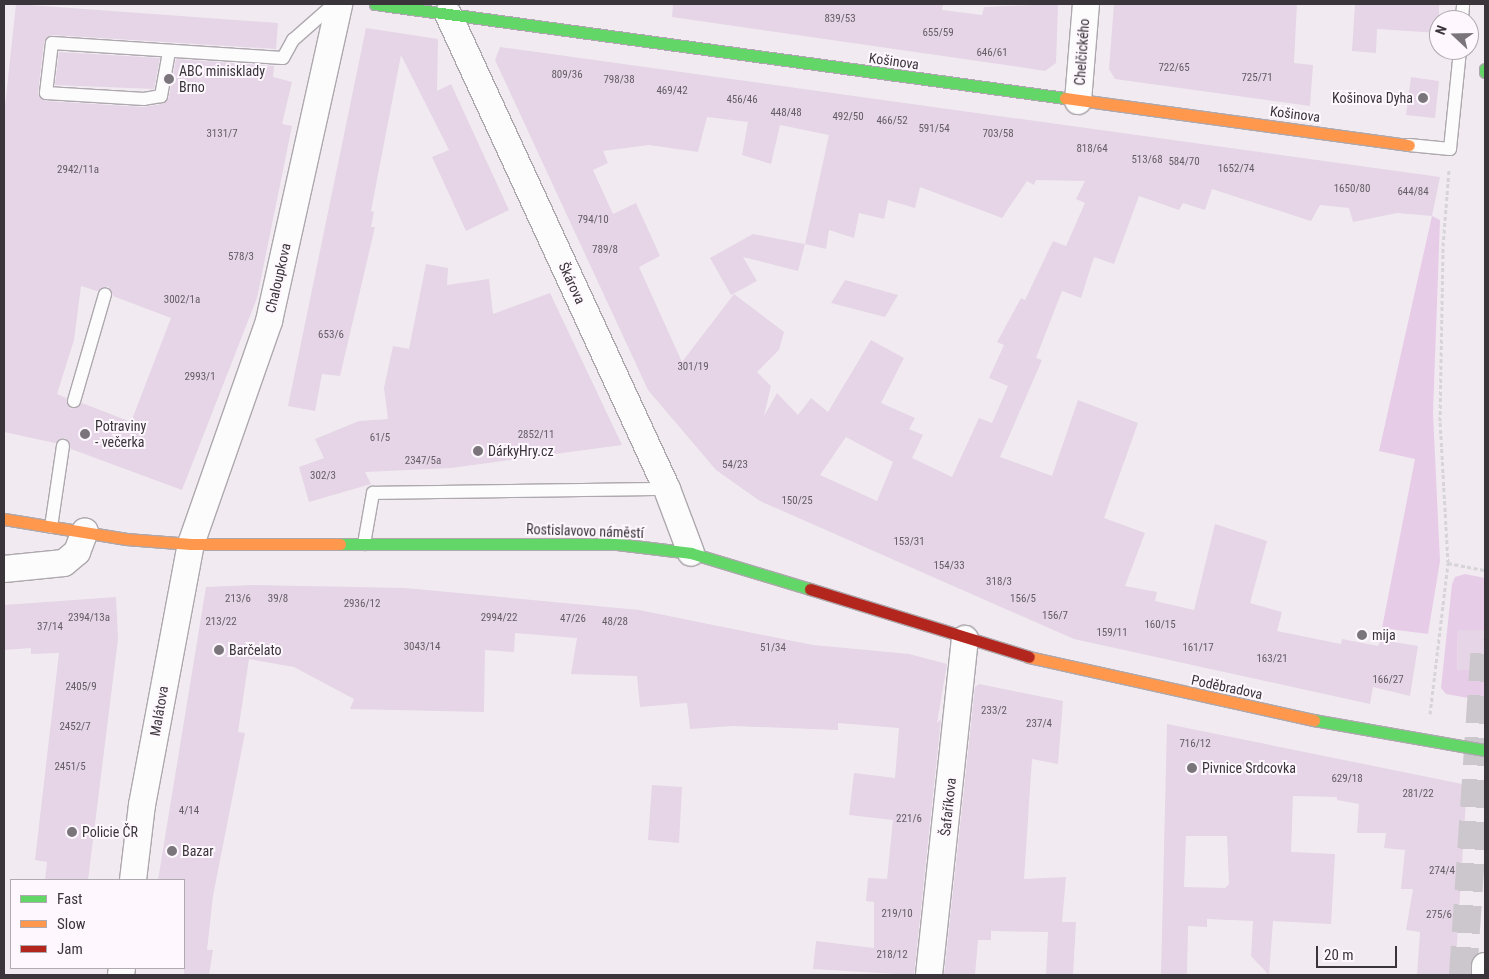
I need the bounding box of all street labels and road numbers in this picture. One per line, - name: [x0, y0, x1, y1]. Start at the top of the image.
- street label: Chelčického: [1071, 18, 1093, 86]
- street label: Košinova: [868, 49, 920, 73]
- street label: Košinova: [1269, 103, 1321, 125]
- street label: Chaloupkova: [262, 241, 294, 315]
- street label: Škárova: [555, 260, 589, 306]
- street label: Rostislavovo náměstí: [526, 521, 644, 541]
- street label: Poděbradova: [1190, 671, 1264, 703]
- street label: Malátova: [146, 685, 172, 737]
- street label: Šafaříkova: [937, 777, 959, 837]

